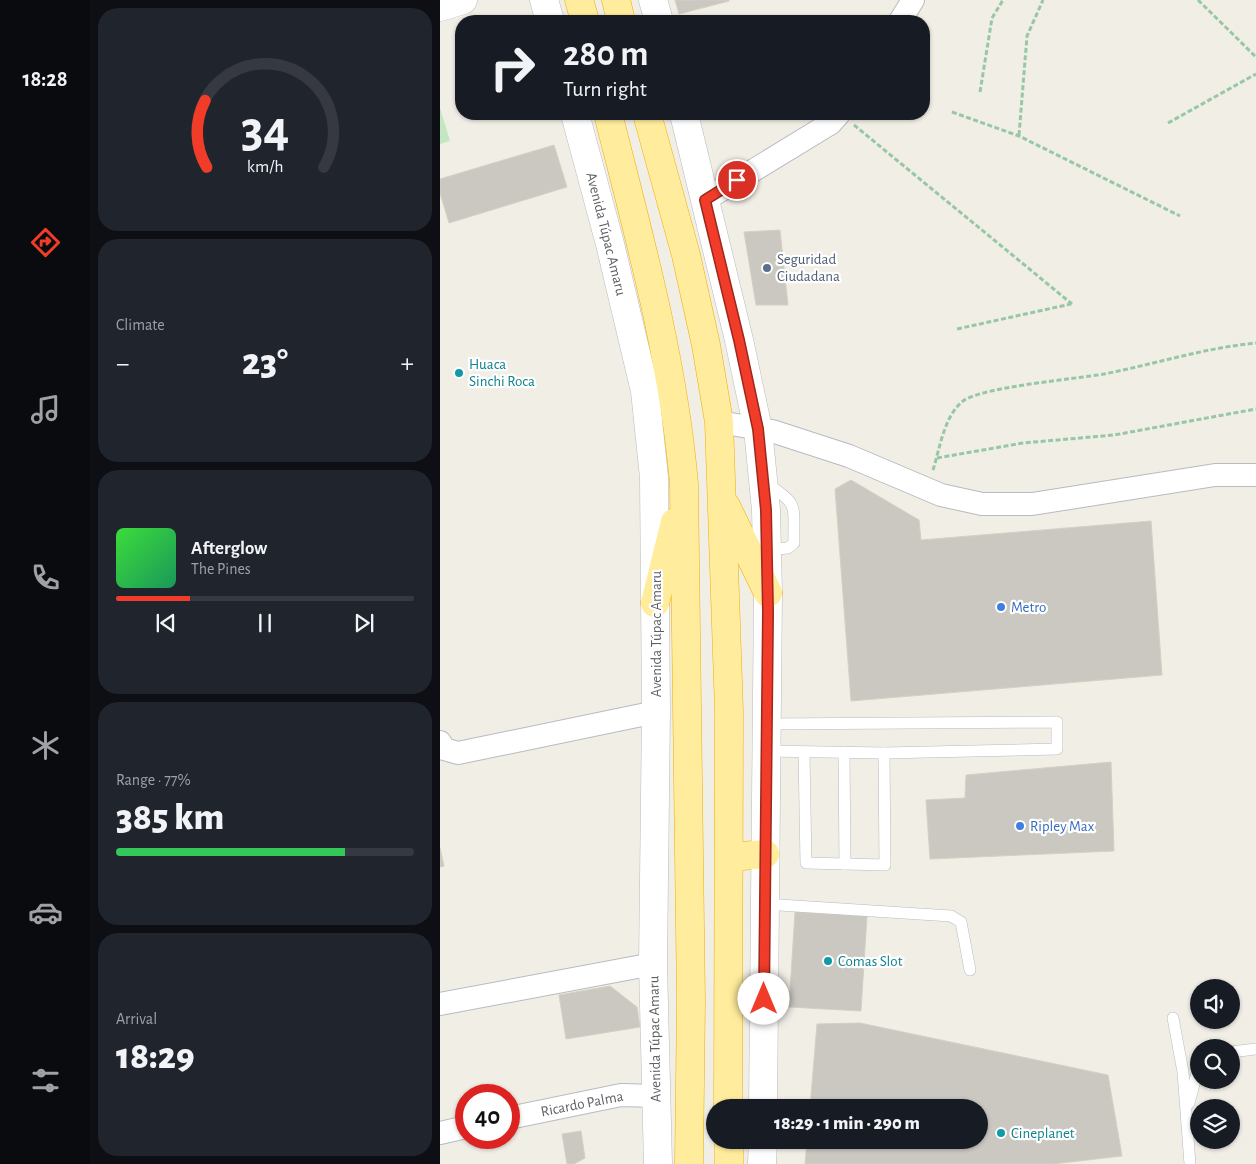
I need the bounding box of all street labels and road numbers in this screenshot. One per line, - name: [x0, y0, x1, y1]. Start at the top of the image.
- street label: Avenida Túpac Amaru: [583, 171, 629, 298]
- street label: Avenida Túpac Amaru: [649, 570, 664, 697]
- street label: Avenida Túpac Amaru: [646, 975, 664, 1102]
- street label: Ricardo Palma: [539, 1089, 625, 1119]

